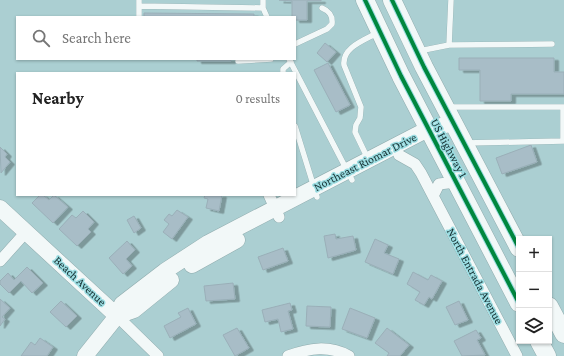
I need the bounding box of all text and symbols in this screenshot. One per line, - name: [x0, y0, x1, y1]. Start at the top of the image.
- search box: [16, 16, 296, 60]
- icon: search: [30, 27, 52, 49]
- text: Search here: [62, 30, 131, 46]
- text: Nearby: [32, 89, 84, 108]
- text: 0 results: [235, 91, 280, 106]
- street label: US Highway 1: [428, 116, 470, 180]
- street label: Northeast Riomar Drive: [311, 130, 419, 194]
- street label: North Entrada Avenue: [444, 226, 506, 326]
- map controls: [516, 236, 552, 344]
- button: +: [516, 236, 552, 272]
- street label: Beach Avenue: [51, 253, 109, 309]
- button: −: [516, 272, 552, 308]
- button: layers: [516, 308, 552, 344]

